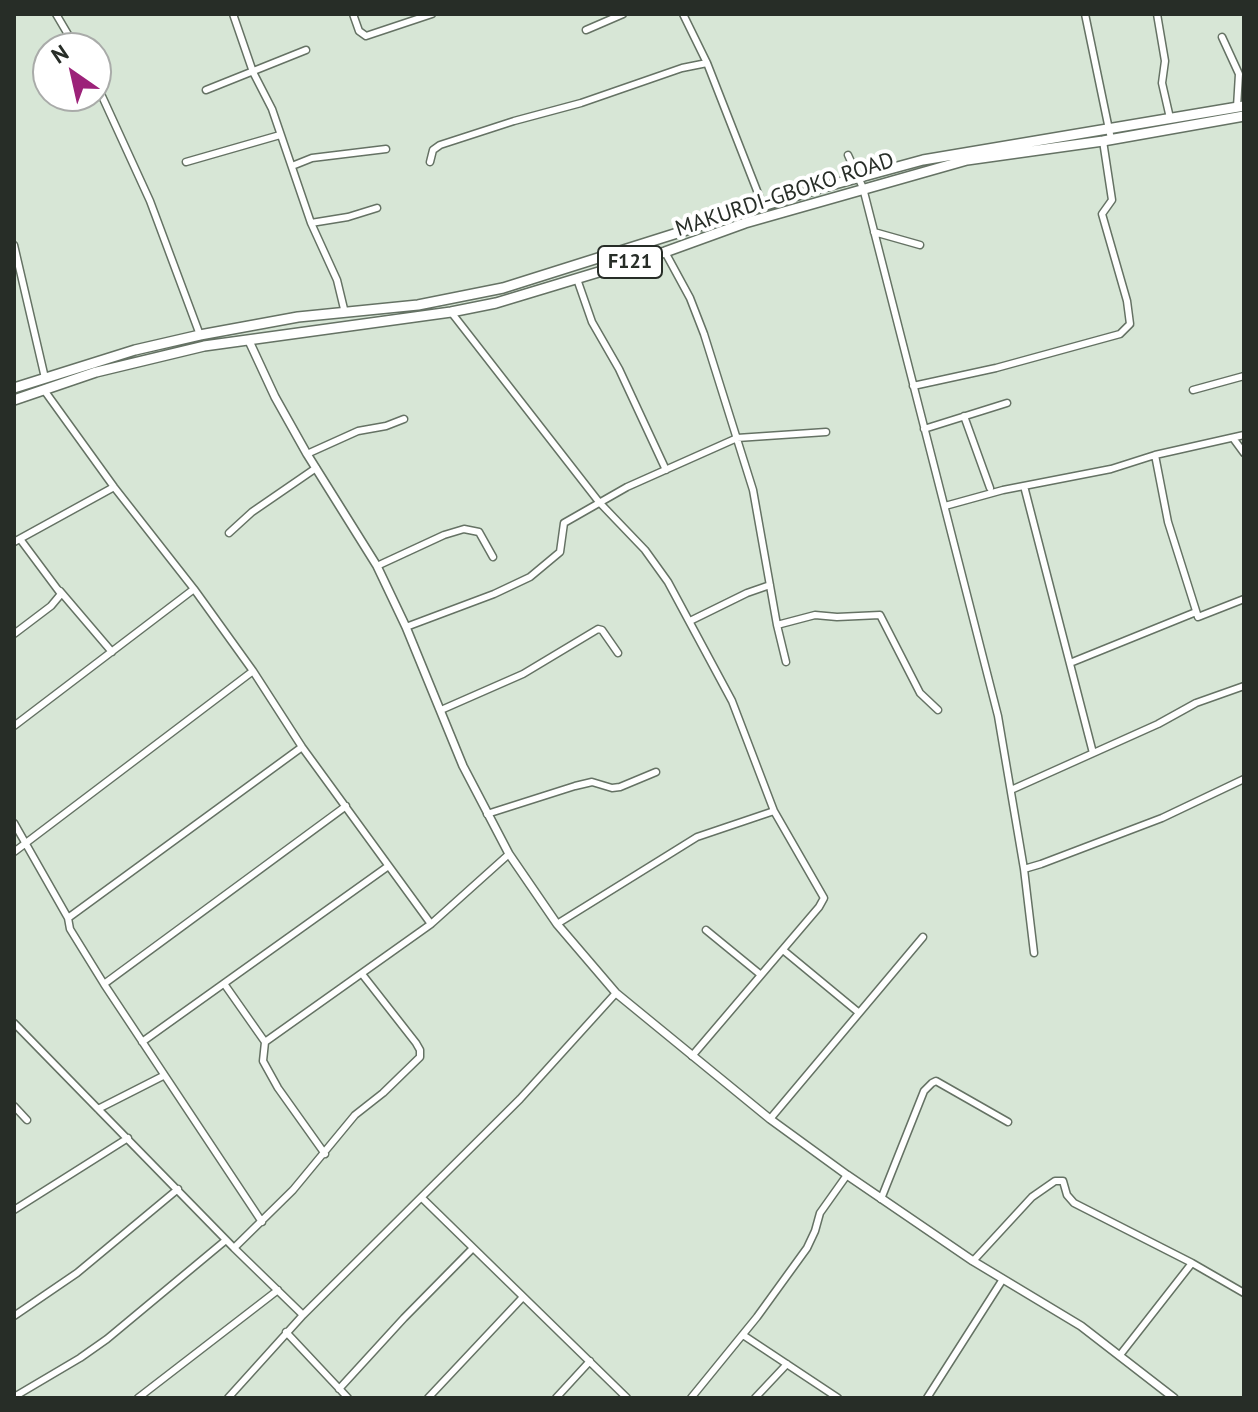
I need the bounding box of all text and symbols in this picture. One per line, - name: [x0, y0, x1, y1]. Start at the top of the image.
- north arrow: [32, 32, 112, 112]
- text: N: [46, 38, 74, 69]
- street label: MAKURDI-GBOKO ROAD: [672, 147, 898, 243]
- road number: F121: [598, 246, 662, 278]

